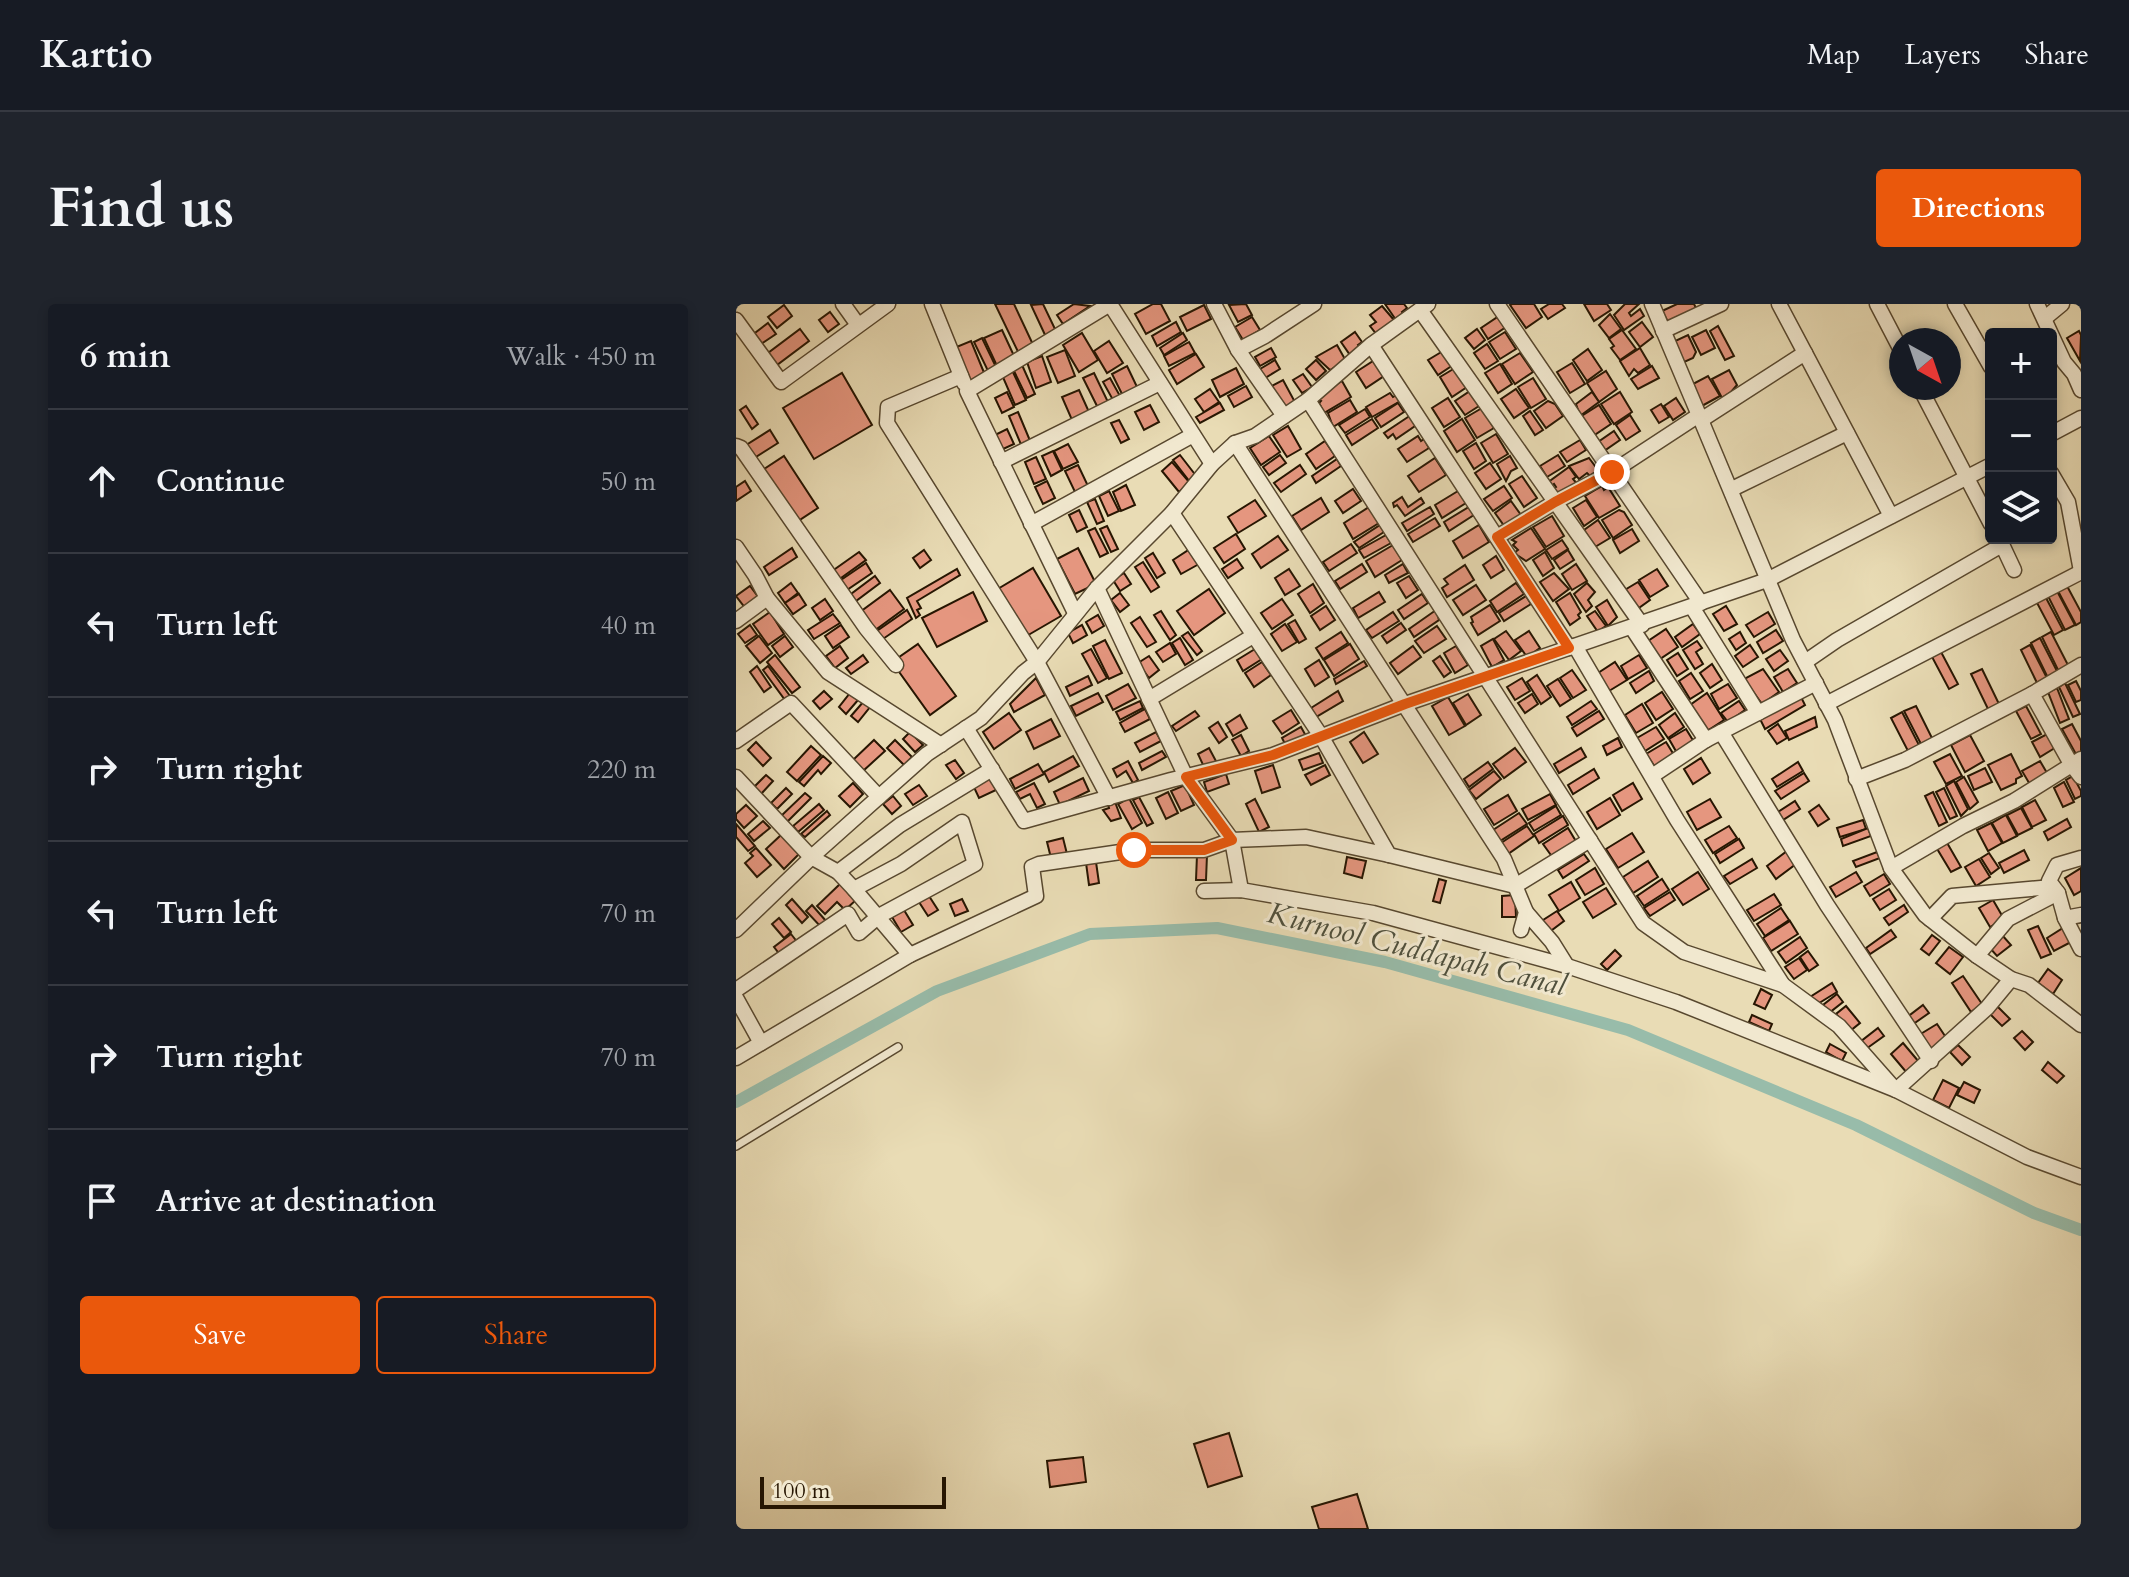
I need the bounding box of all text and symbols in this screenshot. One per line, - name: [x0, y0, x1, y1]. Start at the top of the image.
- text: Kartio: [40, 29, 153, 81]
- text: Map: [1807, 36, 1860, 74]
- text: Layers: [1904, 36, 1981, 74]
- text: Share: [2025, 36, 2089, 74]
- button: Directions: [1876, 169, 2081, 247]
- text: Find us: [48, 171, 234, 246]
- north arrow: [1889, 328, 1961, 400]
- map controls: [1985, 328, 2057, 544]
- button: +: [1985, 328, 2057, 400]
- text: 6 min: [80, 333, 171, 379]
- text: Walk · 450 m: [506, 339, 656, 374]
- button: −: [1985, 400, 2057, 472]
- route end: [1594, 454, 1630, 490]
- icon: ahead: [80, 459, 124, 503]
- text: Continue: [156, 461, 285, 502]
- text: 50 m: [600, 464, 656, 499]
- button: layers: [1985, 472, 2057, 544]
- icon: left: [80, 603, 124, 647]
- text: Turn left: [156, 605, 278, 646]
- text: 40 m: [600, 608, 656, 643]
- icon: right: [80, 747, 124, 791]
- text: Turn right: [156, 749, 302, 790]
- text: 220 m: [587, 752, 656, 787]
- route start: [1116, 832, 1152, 868]
- icon: left: [80, 891, 124, 935]
- water label: Kurnool Cuddapah Canal: [1263, 892, 1572, 1007]
- text: Turn left: [156, 893, 278, 934]
- text: 70 m: [600, 896, 656, 931]
- icon: right: [80, 1035, 124, 1079]
- text: Turn right: [156, 1037, 302, 1078]
- text: 70 m: [600, 1040, 656, 1075]
- icon: arrive: [80, 1179, 124, 1223]
- text: Arrive at destination: [156, 1181, 436, 1222]
- button: Save: [80, 1296, 360, 1374]
- button: Share: [376, 1296, 656, 1374]
- scale bar: [760, 1473, 946, 1509]
- text: 100 m: [772, 1476, 830, 1506]

